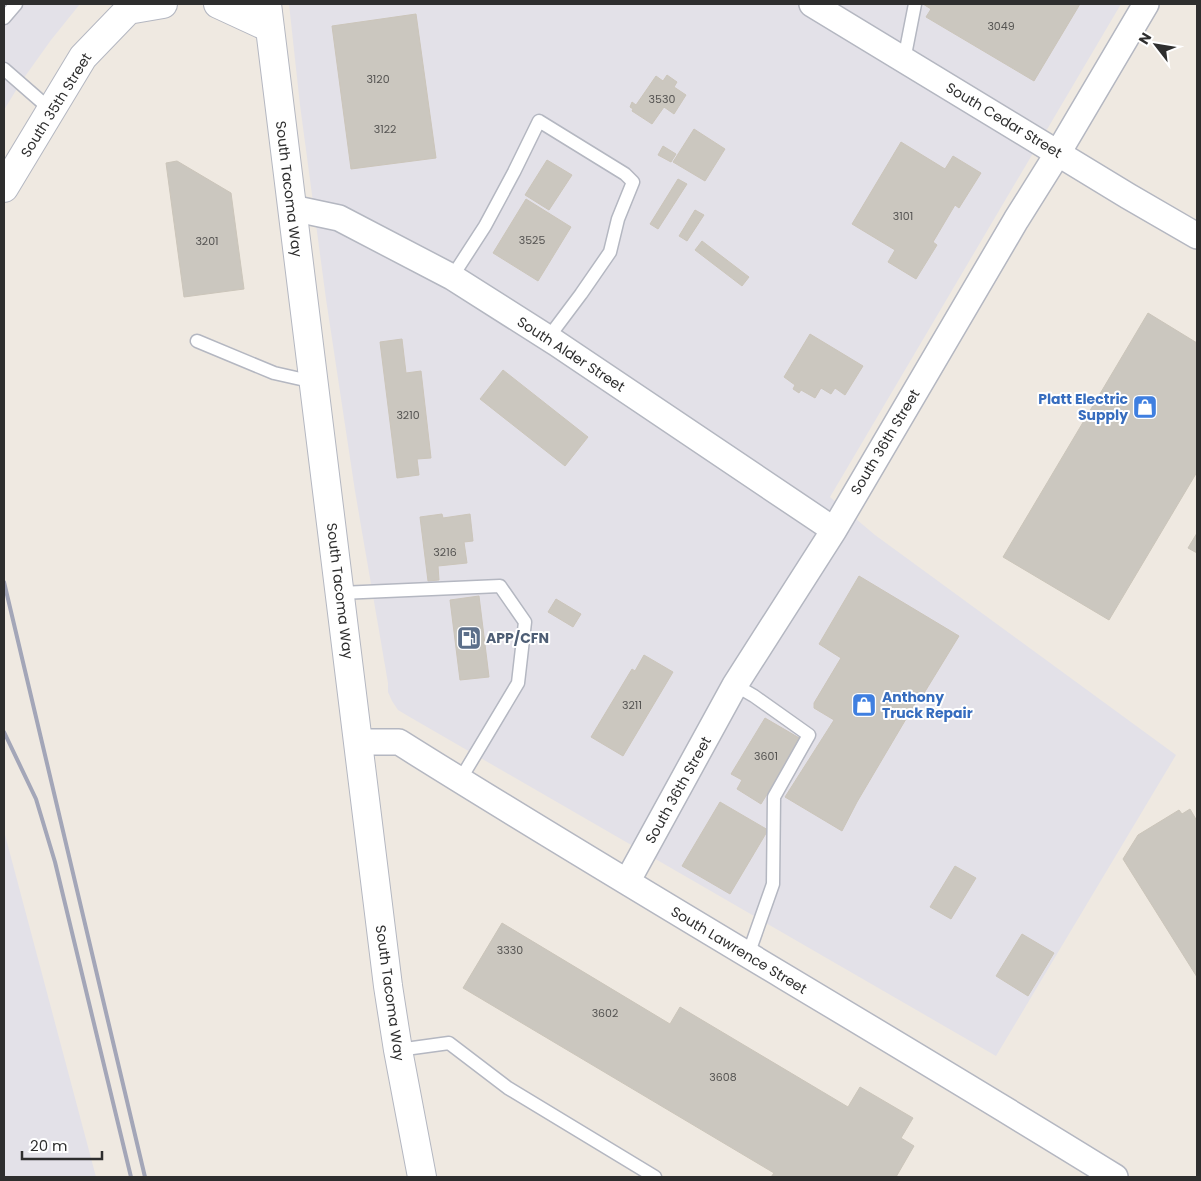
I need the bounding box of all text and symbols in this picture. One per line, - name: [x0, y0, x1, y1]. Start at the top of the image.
- house number: 3049: [987, 18, 1015, 34]
- north arrow: [1131, 20, 1181, 70]
- text: N: [1134, 29, 1156, 48]
- street label: South 35th Street: [16, 49, 96, 161]
- house number: 3120: [366, 71, 390, 87]
- street label: South Cedar Street: [942, 77, 1066, 163]
- house number: 3530: [649, 91, 675, 107]
- street label: South Tacoma Way: [271, 120, 307, 258]
- house number: 3122: [374, 121, 396, 137]
- house number: 3101: [893, 208, 913, 224]
- house number: 3525: [519, 232, 545, 248]
- house number: 3201: [195, 233, 219, 249]
- street label: South Alder Street: [513, 312, 629, 396]
- street label: South 36th Street: [846, 385, 924, 499]
- place label: Platt Electric Supply: [1038, 389, 1129, 425]
- shop icon: Platt Electric Supply: [1132, 394, 1158, 420]
- house number: 3210: [396, 407, 420, 423]
- street label: South Tacoma Way: [322, 522, 358, 660]
- house number: 3216: [433, 544, 457, 560]
- fuel station icon: APP/CFN: [456, 625, 482, 651]
- place label: APP/CFN: [486, 628, 549, 648]
- place label: Anthony Truck Repair: [882, 687, 973, 723]
- shop icon: Anthony Truck Repair: [851, 692, 877, 718]
- house number: 3211: [622, 697, 642, 713]
- street label: South 36th Street: [640, 733, 716, 847]
- house number: 3601: [754, 748, 778, 764]
- street label: South Lawrence Street: [667, 901, 811, 999]
- street label: South Tacoma Way: [371, 924, 409, 1062]
- house number: 3330: [497, 942, 523, 958]
- house number: 3602: [592, 1005, 618, 1021]
- house number: 3608: [709, 1069, 737, 1085]
- scale bar: [22, 1128, 102, 1160]
- text: 20 m: [30, 1135, 68, 1156]

